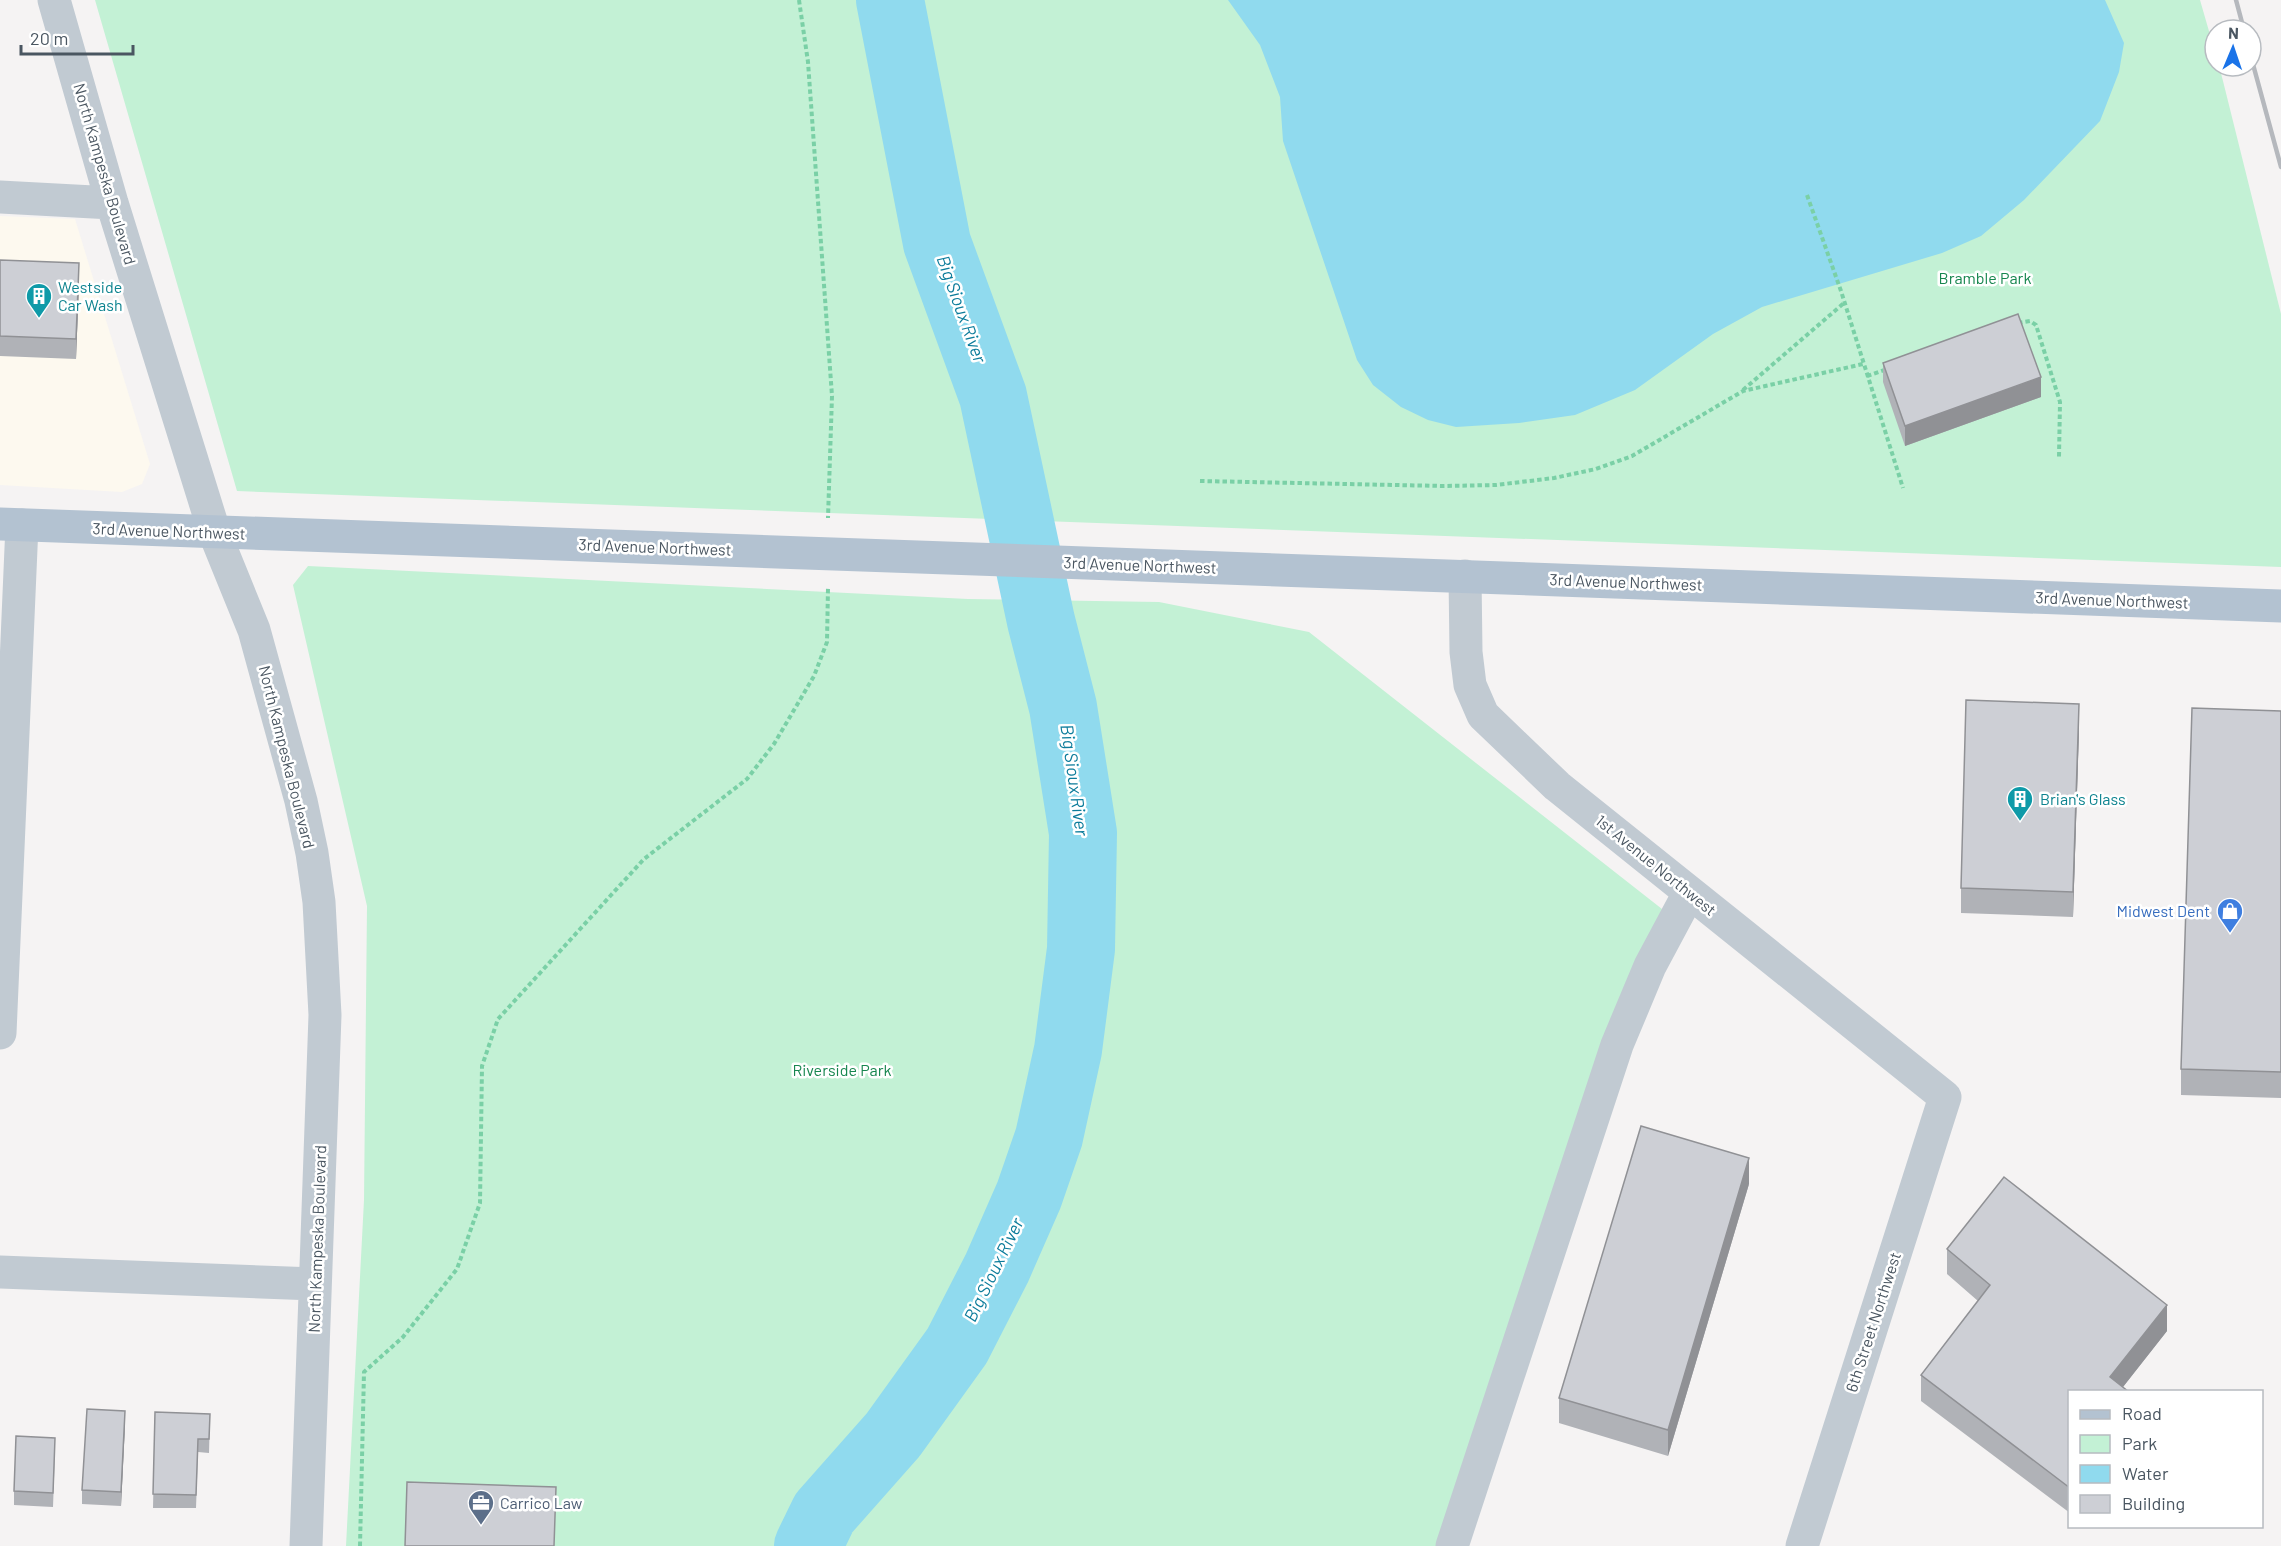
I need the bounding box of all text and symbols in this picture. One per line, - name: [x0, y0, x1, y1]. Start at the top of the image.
- scale bar: [21, 18, 134, 56]
- north arrow: [2203, 18, 2263, 78]
- text: N: [2228, 23, 2239, 42]
- text: 20 m: [30, 27, 68, 49]
- street label: North Kampeska Boulevard: [70, 81, 141, 267]
- water label: Big Sioux River: [932, 252, 992, 366]
- park label: Bramble Park: [1939, 268, 2031, 287]
- place label: Westside Car Wash: [58, 277, 123, 314]
- building icon: Westside Car Wash: [24, 281, 54, 319]
- street label: 3rd Avenue Northwest: [92, 518, 246, 543]
- street label: 3rd Avenue Northwest: [578, 534, 732, 559]
- street label: 3rd Avenue Northwest: [1063, 552, 1217, 577]
- street label: 3rd Avenue Northwest: [1549, 569, 1703, 594]
- street label: 3rd Avenue Northwest: [2035, 587, 2189, 612]
- street label: North Kampeska Boulevard: [256, 663, 319, 850]
- water label: Big Sioux River: [1056, 723, 1094, 838]
- building icon: Brian's Glass: [2005, 784, 2035, 822]
- place label: Brian's Glass: [2040, 789, 2126, 808]
- street label: 1st Avenue Northwest: [1592, 810, 1720, 919]
- shop icon: Midwest Dent: [2215, 896, 2245, 934]
- place label: Midwest Dent: [2117, 901, 2210, 920]
- park label: Riverside Park: [792, 1060, 892, 1079]
- street label: North Kampeska Boulevard: [304, 1145, 329, 1333]
- water label: Big Sioux River: [959, 1214, 1028, 1325]
- street label: 6th Street Northwest: [1841, 1250, 1904, 1394]
- legend: [2068, 1390, 2263, 1528]
- text: Road: [2122, 1402, 2162, 1424]
- text: Park: [2122, 1432, 2157, 1454]
- text: Water: [2122, 1462, 2169, 1484]
- office icon: Carrico Law: [466, 1488, 496, 1526]
- text: Building: [2122, 1492, 2185, 1514]
- place label: Carrico Law: [500, 1493, 583, 1512]

